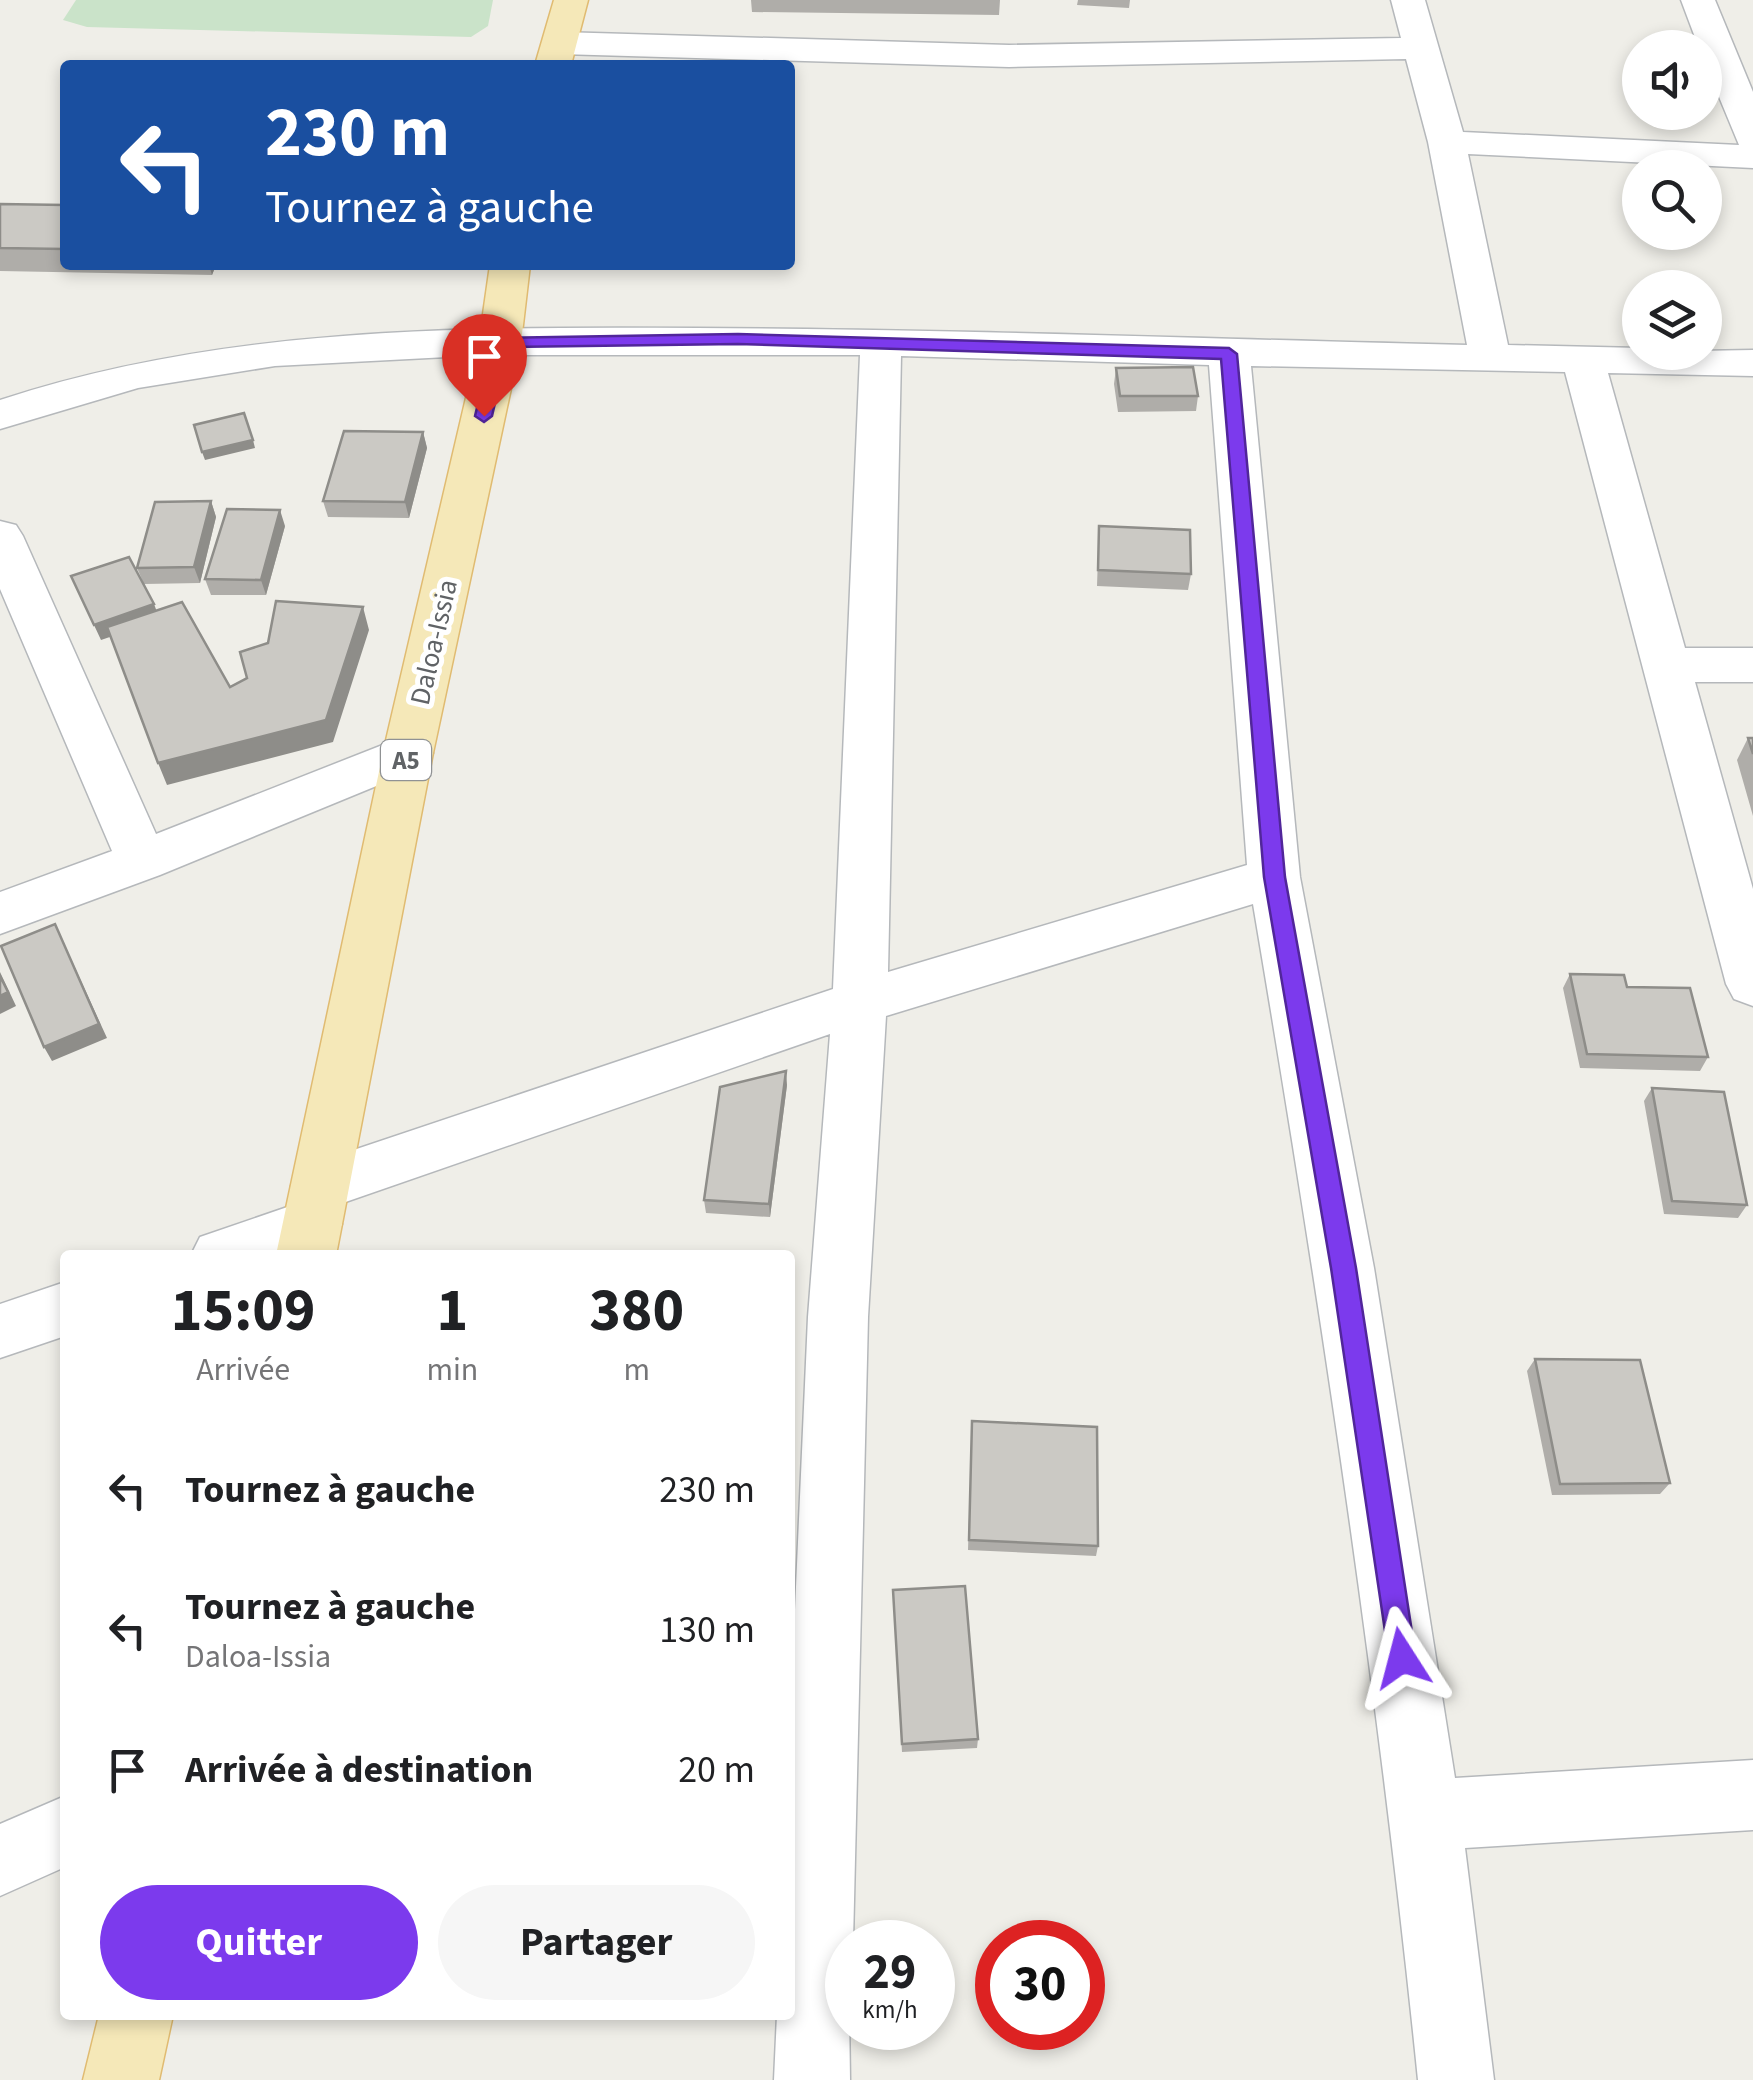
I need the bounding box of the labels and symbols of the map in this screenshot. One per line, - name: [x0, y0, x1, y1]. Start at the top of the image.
- pin: [442, 314, 527, 417]
- street label: Daloa-Issia: [400, 575, 468, 709]
- road number: A5: [381, 740, 431, 780]
- position arrow: [1350, 1606, 1454, 1710]
- speed limit sign: 30: [975, 1920, 1105, 2050]

